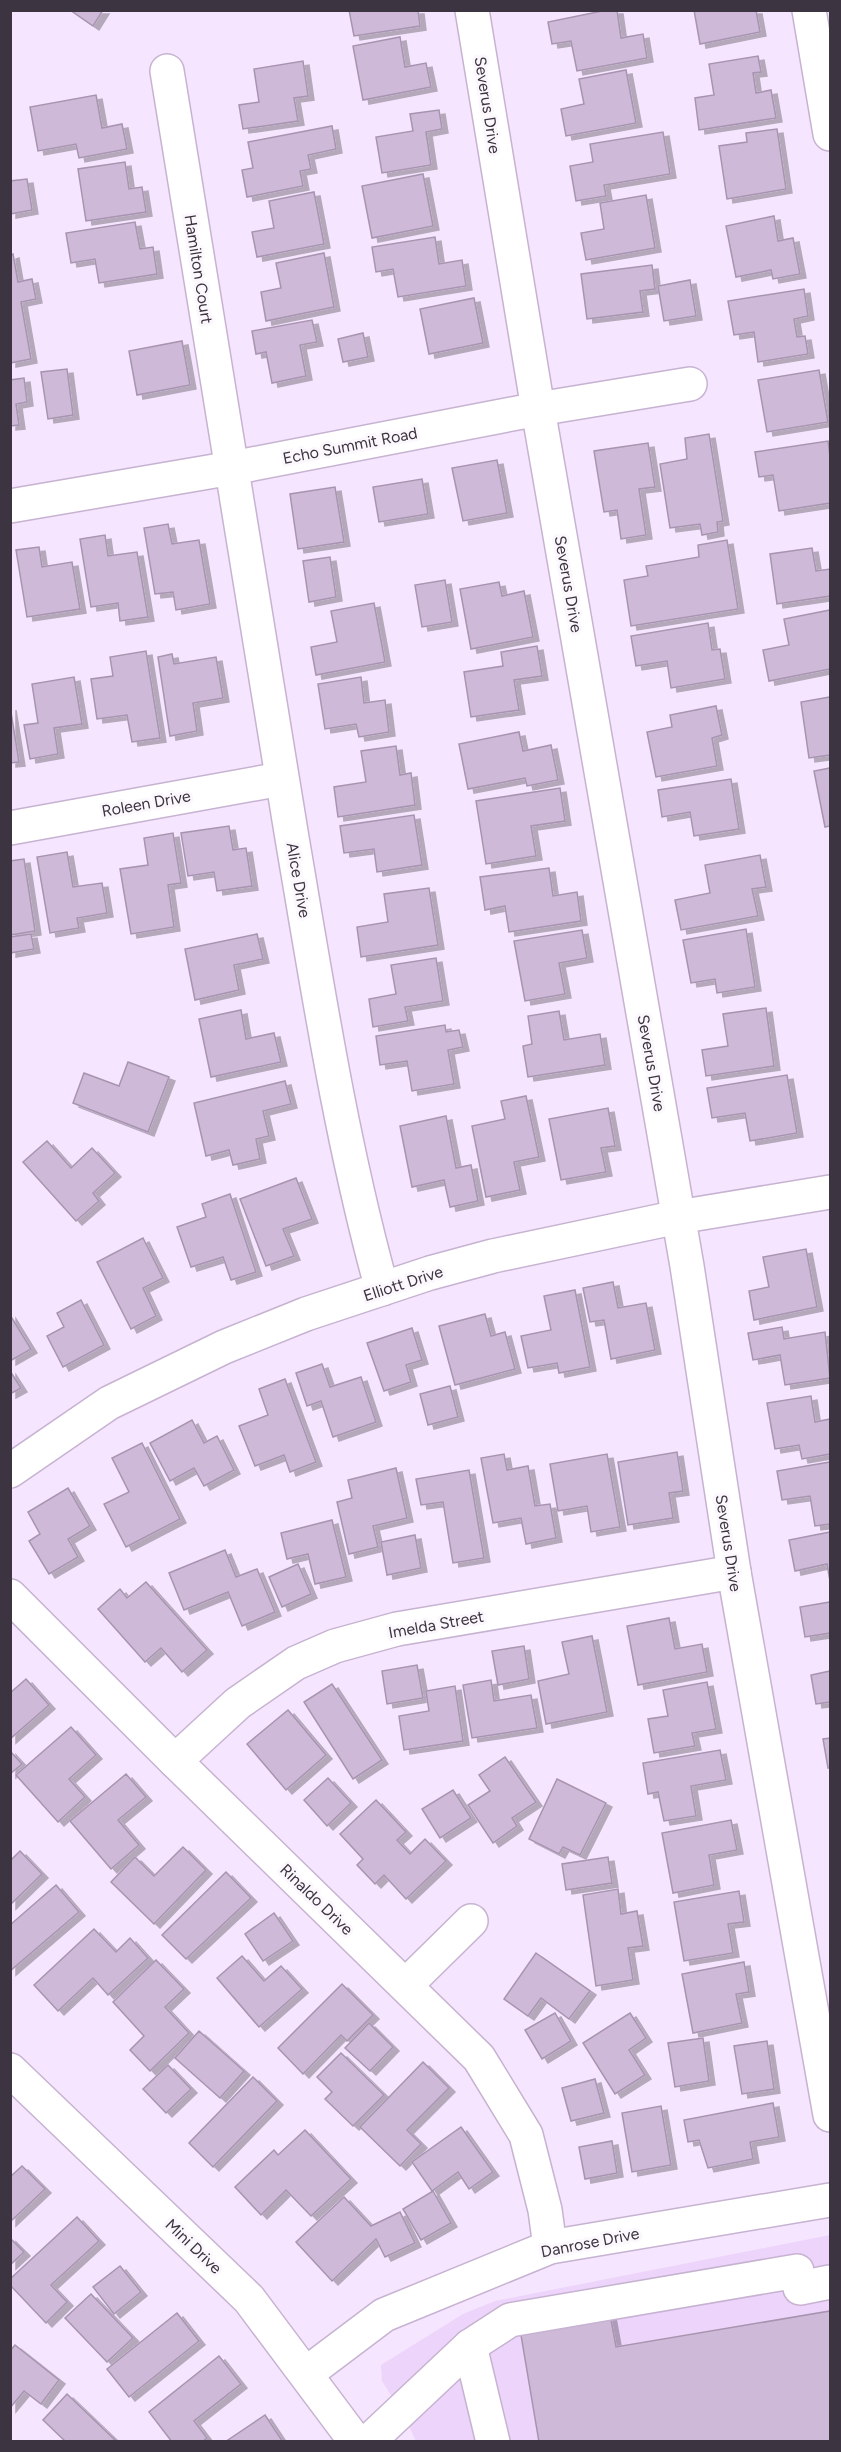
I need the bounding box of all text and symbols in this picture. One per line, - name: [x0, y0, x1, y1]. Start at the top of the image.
- street label: Severus Drive: [470, 55, 505, 155]
- street label: Hamilton Court: [180, 213, 217, 325]
- street label: Echo Summit Road: [281, 423, 419, 468]
- street label: Severus Drive: [551, 534, 586, 634]
- street label: Roleen Drive: [100, 786, 192, 821]
- street label: Alice Drive: [283, 841, 315, 920]
- street label: Severus Drive: [634, 1013, 669, 1113]
- street label: Elliott Drive: [361, 1262, 446, 1305]
- street label: Severus Drive: [711, 1493, 746, 1593]
- street label: Imelda Street: [387, 1607, 485, 1642]
- street label: Rinaldo Drive: [276, 1860, 357, 1939]
- street label: Mini Drive: [162, 2215, 226, 2278]
- street label: Danrose Drive: [539, 2224, 641, 2261]

